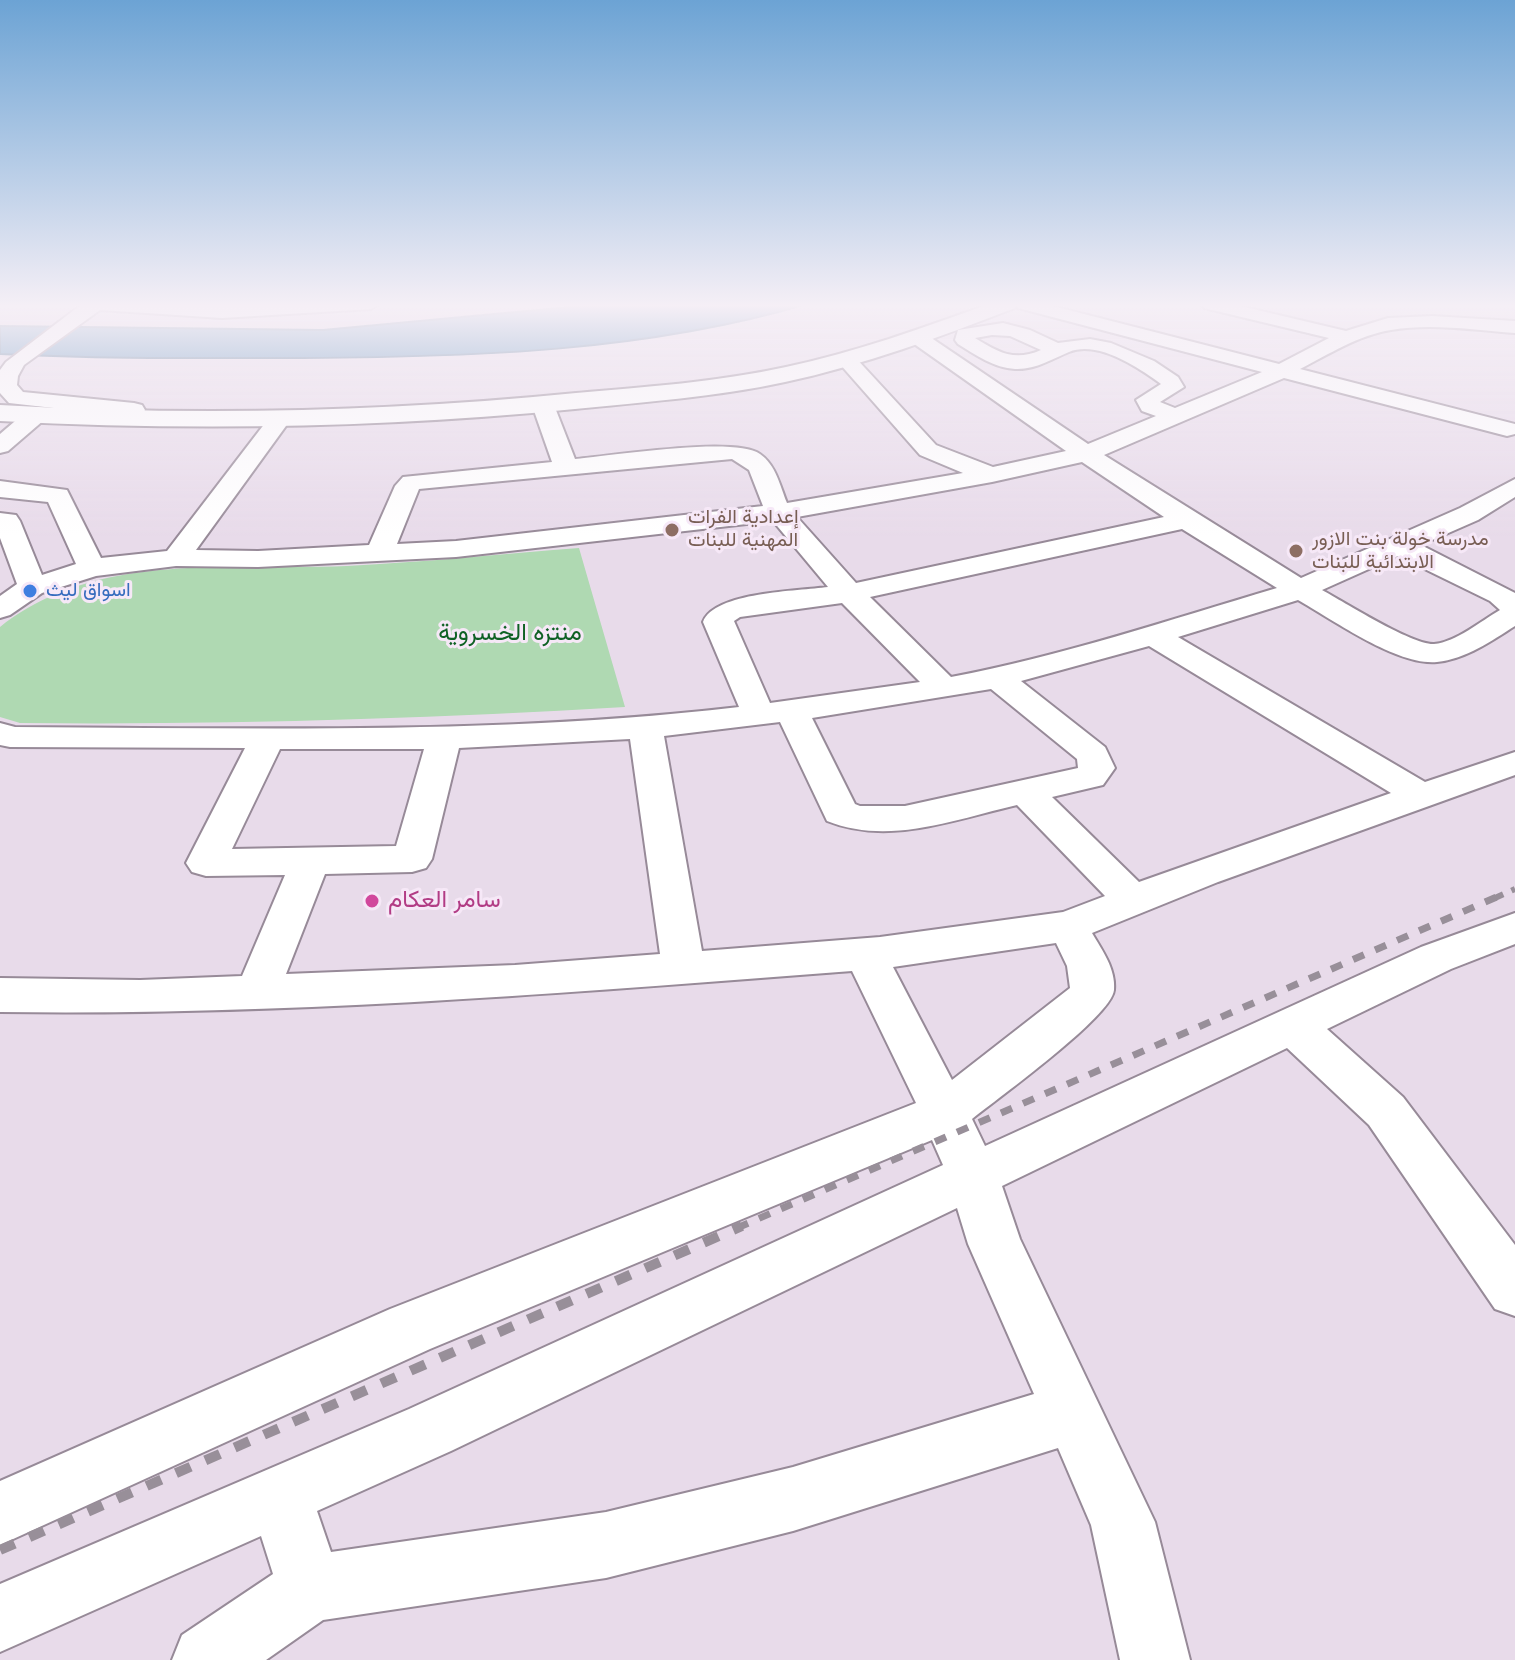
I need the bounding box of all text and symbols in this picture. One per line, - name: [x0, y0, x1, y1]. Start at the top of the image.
- place label: إعدادية الفرات المهنية للبنات: [688, 506, 799, 553]
- marker: إعدادية الفرات المهنية للبنات: [663, 521, 681, 539]
- place label: مدرسة خولة بنت الازور الابتدائية للبنات: [1312, 528, 1489, 575]
- marker: مدرسة خولة بنت الازور الابتدائية للبنات: [1287, 542, 1305, 560]
- place label: اسواق ليث: [46, 579, 131, 603]
- marker: اسواق ليث: [21, 582, 39, 600]
- park label: منتزه الخسروية: [438, 620, 582, 648]
- place label: سامر العكام: [388, 887, 501, 915]
- marker: سامر العكام: [363, 892, 381, 910]

